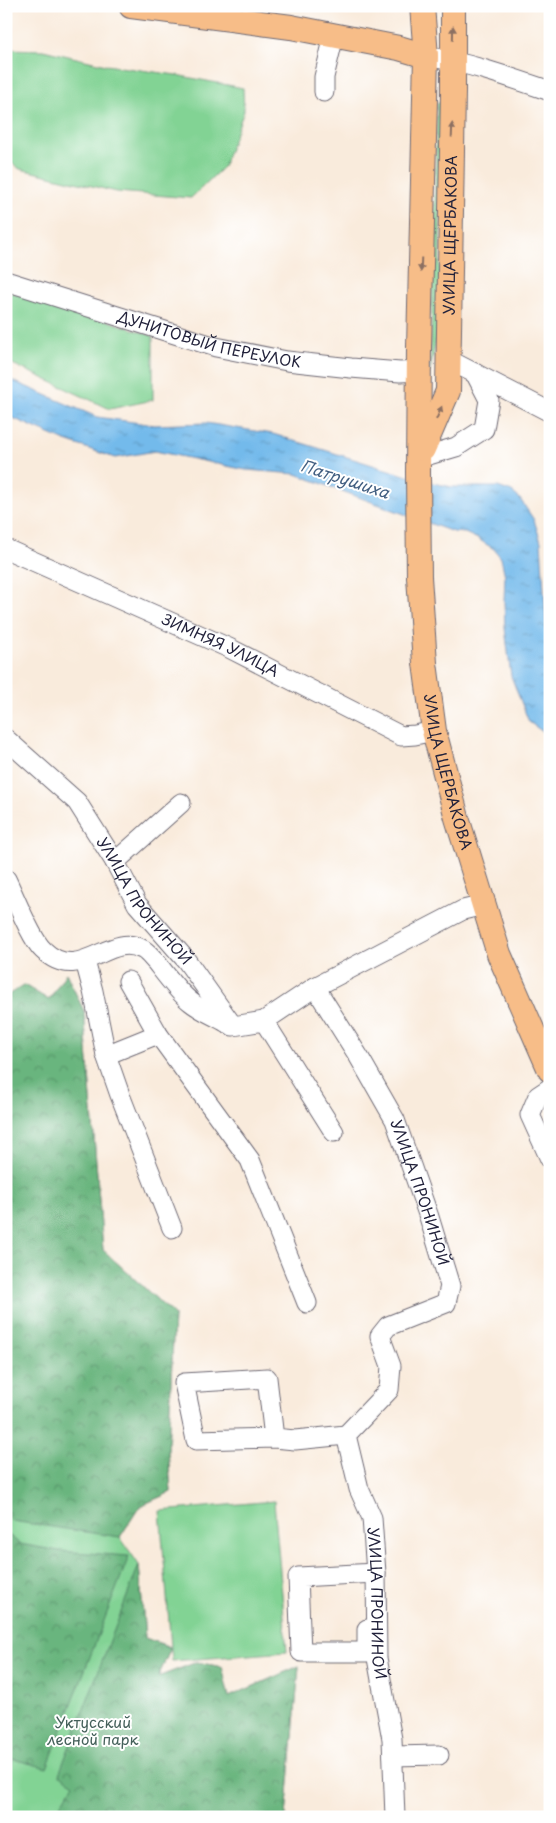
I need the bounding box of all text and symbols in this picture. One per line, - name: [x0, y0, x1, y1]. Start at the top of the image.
- one-way arrow: [449, 25, 457, 41]
- one-way arrow: [448, 122, 456, 138]
- street label: УЛИЦА ЩЕРБАКОВА: [436, 155, 462, 315]
- one-way arrow: [417, 257, 425, 273]
- street label: ДУНИТОВЫЙ ПЕРЕУЛОК: [114, 304, 302, 372]
- one-way arrow: [435, 406, 443, 420]
- water label: Патрушиха: [298, 452, 394, 504]
- street label: ЗИМНЯЯ УЛИЦА: [158, 606, 283, 682]
- street label: УЛИЦА ЩЕРБАКОВА: [419, 693, 479, 852]
- street label: УЛИЦА ПРОНИНОЙ: [92, 832, 198, 969]
- street label: УЛИЦА ПРОНИНОЙ: [386, 1116, 456, 1268]
- street label: УЛИЦА ПРОНИНОЙ: [363, 1526, 394, 1681]
- park label: Уктусский лесной парк: [47, 1710, 139, 1750]

